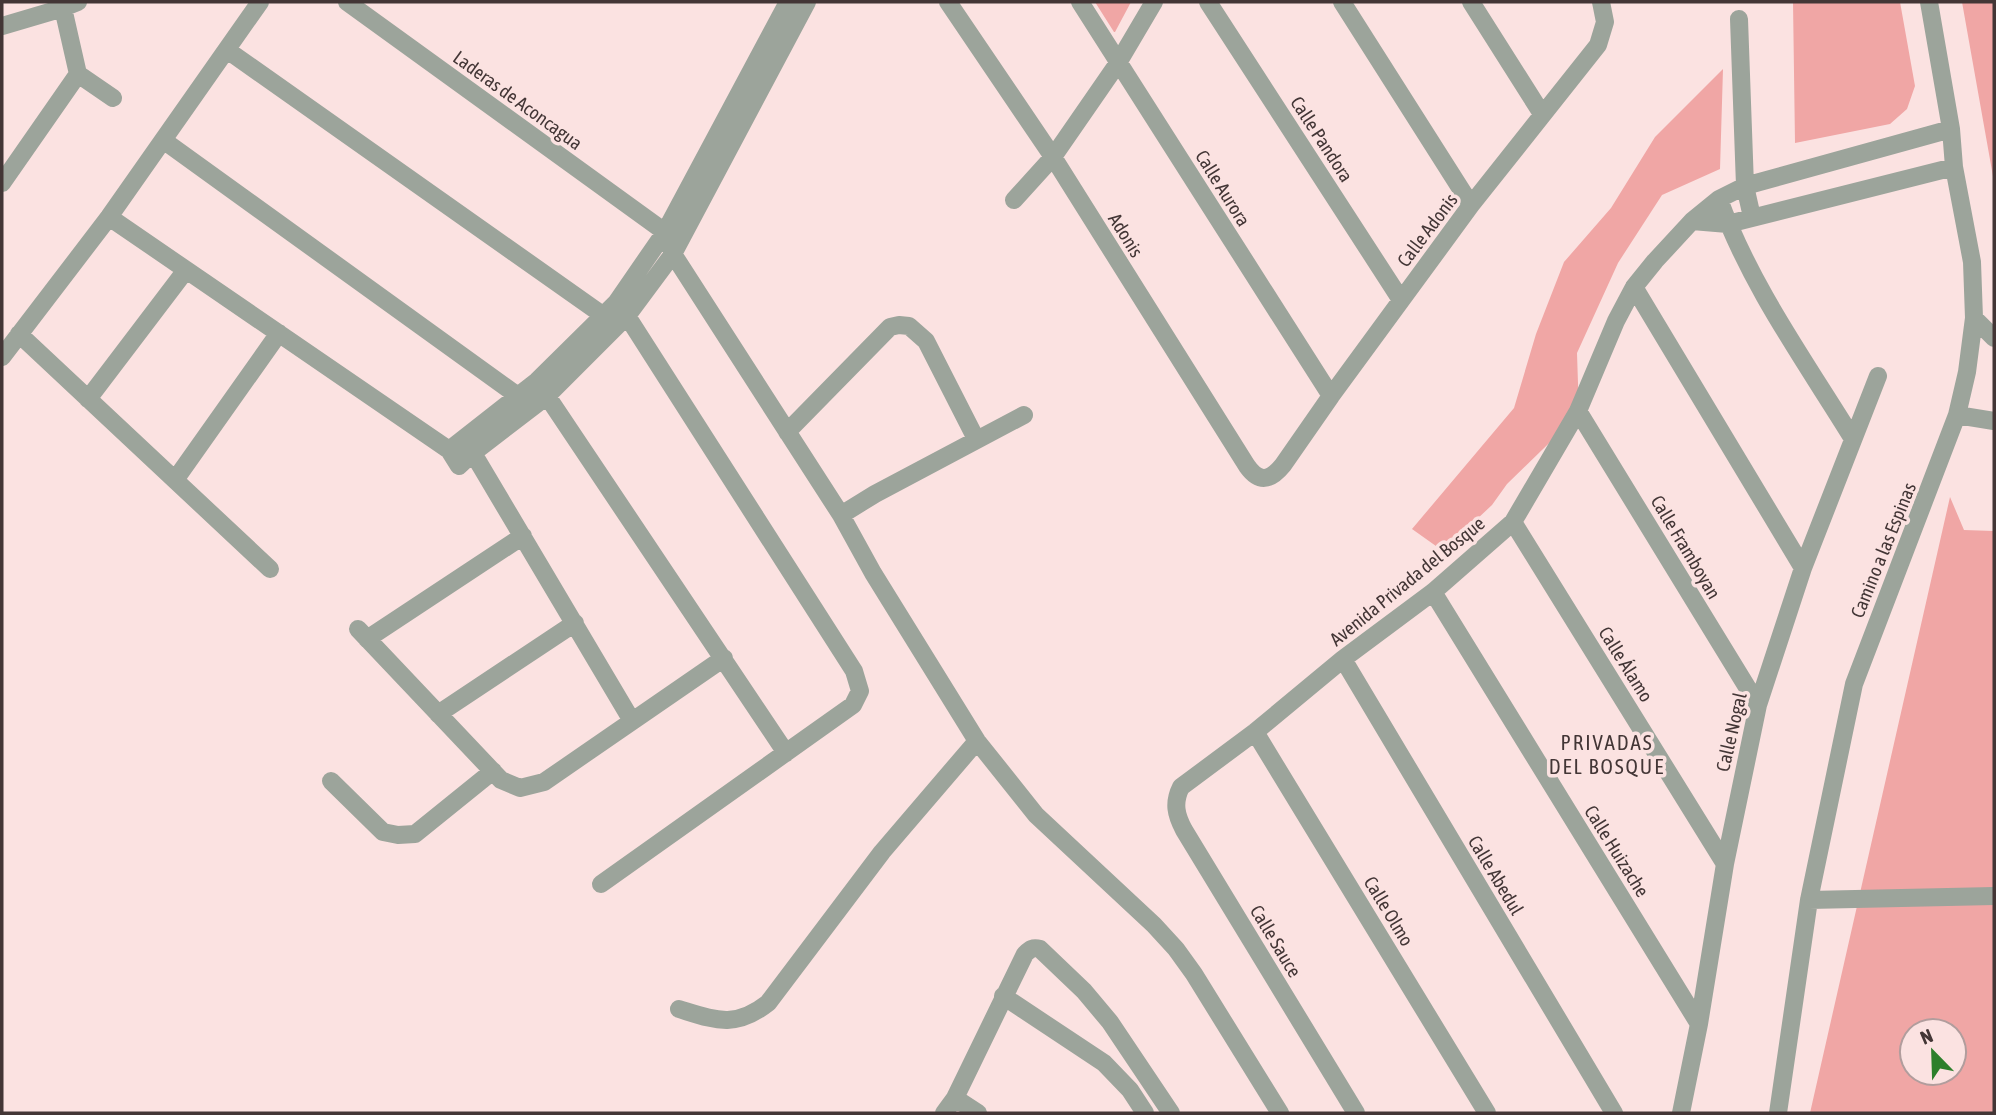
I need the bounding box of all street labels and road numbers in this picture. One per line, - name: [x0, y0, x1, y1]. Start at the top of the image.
- street label: Laderas de Aconcagua: [449, 46, 587, 154]
- street label: Calle Pandora: [1286, 92, 1358, 186]
- street label: Calle Aurora: [1191, 146, 1255, 230]
- street label: Calle Adonis: [1392, 189, 1462, 271]
- street label: Adonis: [1104, 209, 1148, 261]
- street label: Camino a las Espinas: [1846, 479, 1920, 621]
- street label: Calle Framboyan: [1646, 491, 1726, 603]
- street label: Avenida Privada del Bosque: [1325, 512, 1489, 650]
- street label: Calle Álamo: [1594, 622, 1658, 706]
- street label: Calle Nogal: [1711, 690, 1751, 774]
- street label: Calle Huizache: [1580, 801, 1654, 901]
- street label: Calle Abedul: [1464, 831, 1528, 919]
- street label: Calle Olmo: [1360, 872, 1418, 950]
- street label: Calle Sauce: [1246, 901, 1306, 981]

